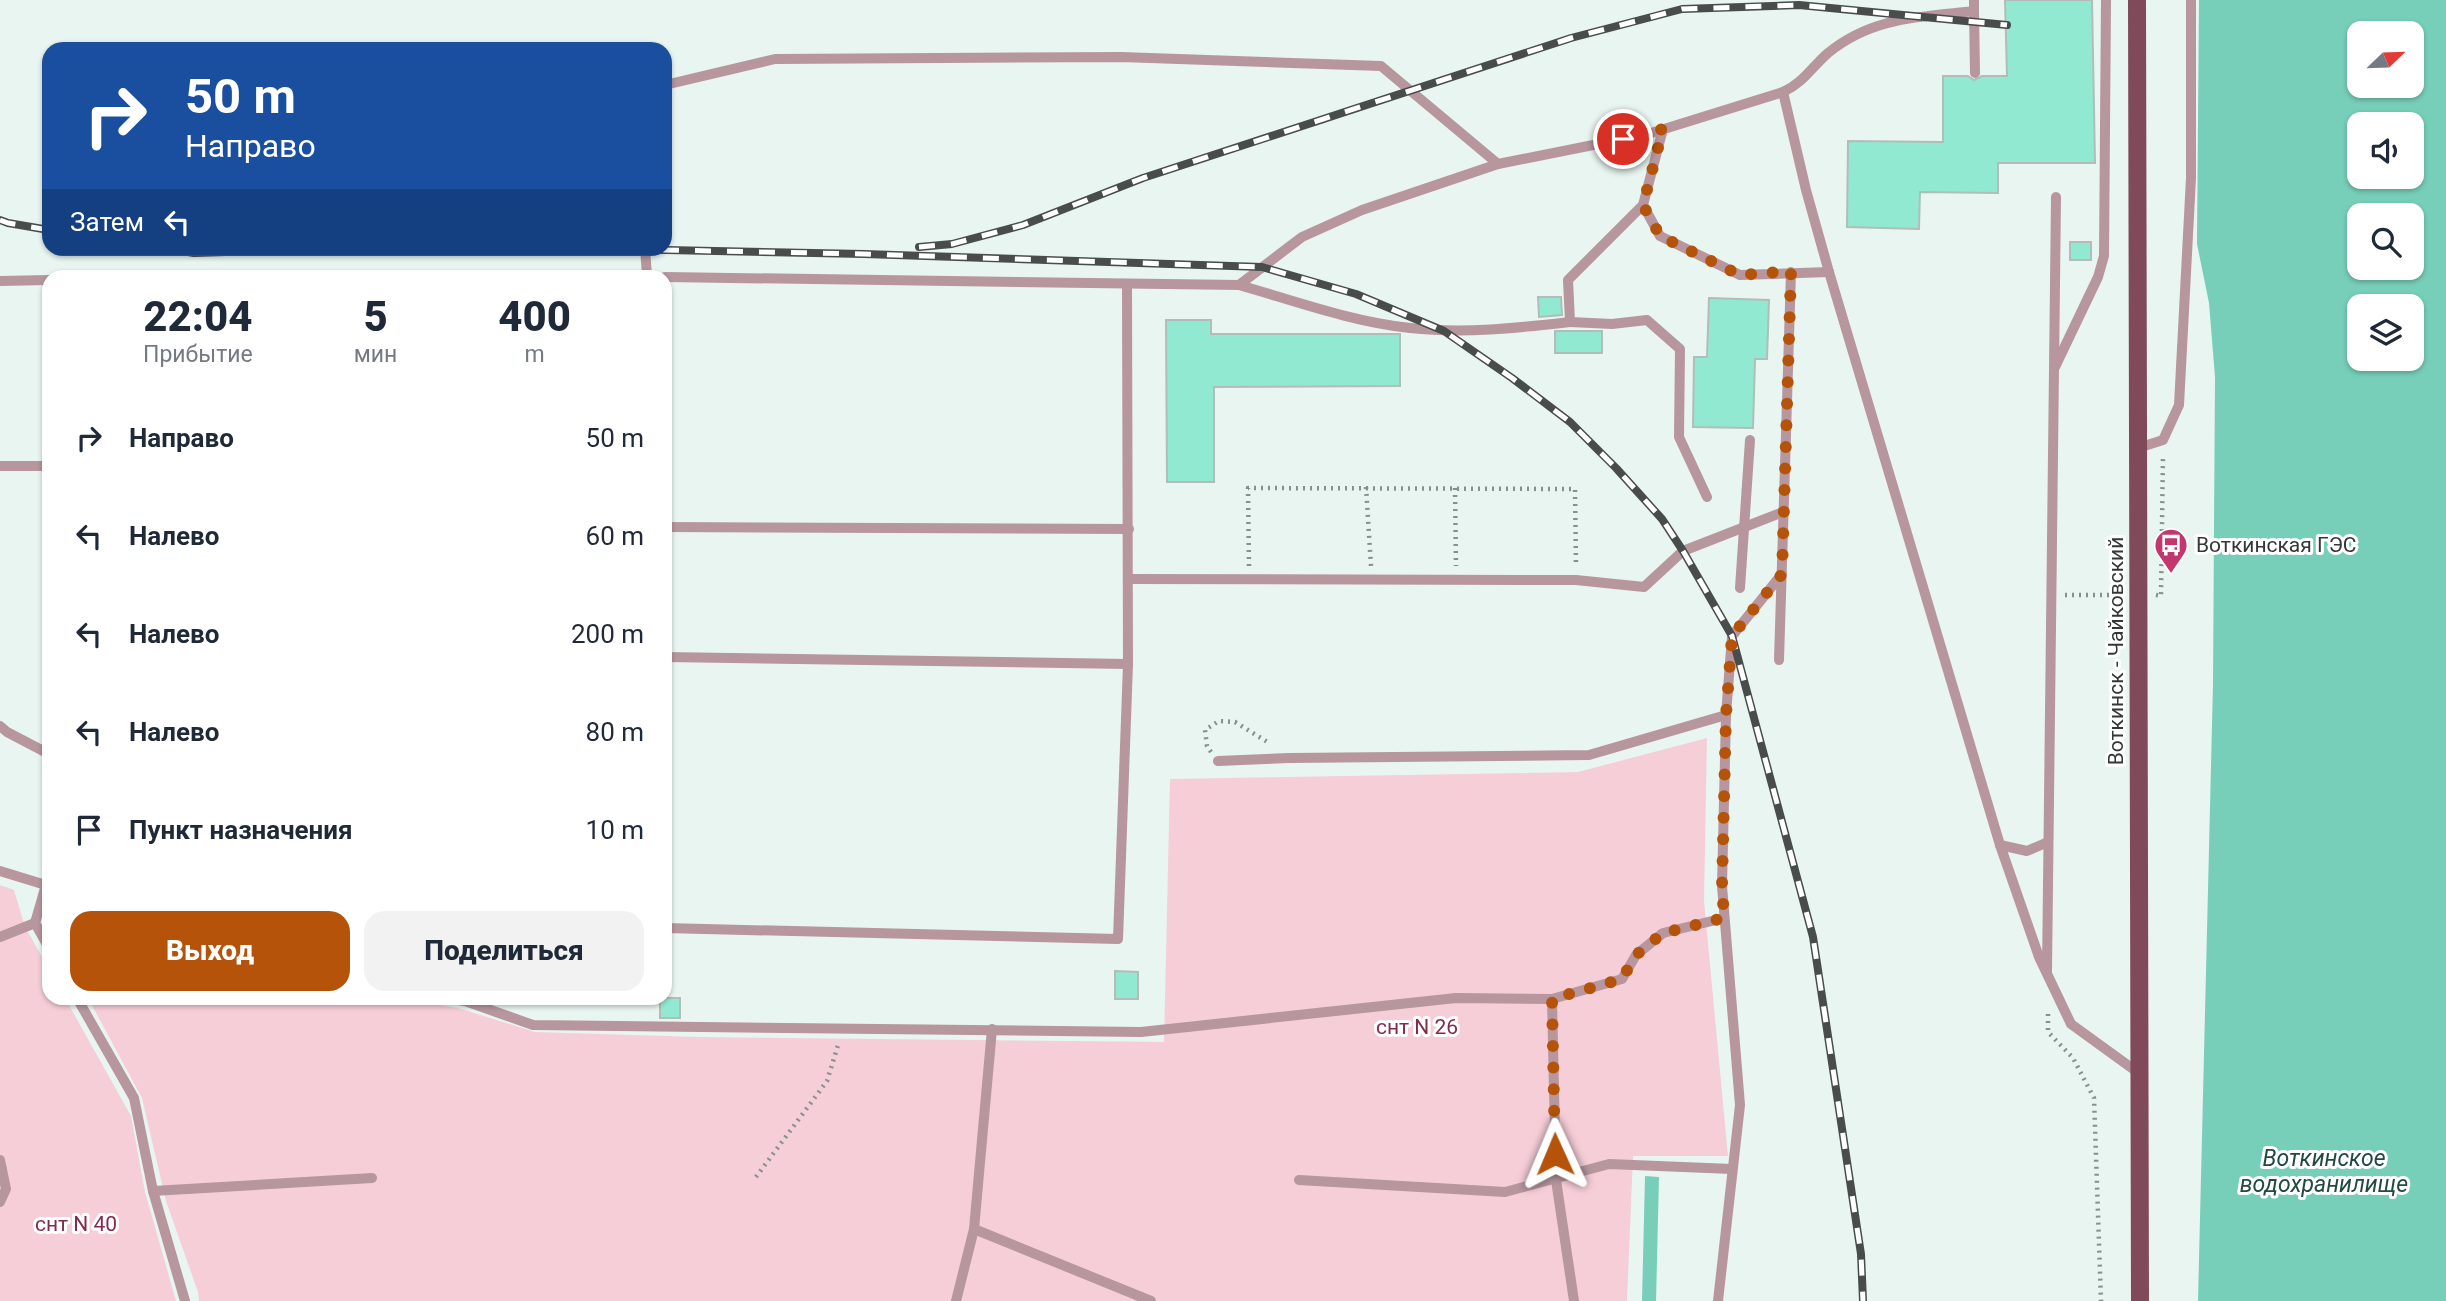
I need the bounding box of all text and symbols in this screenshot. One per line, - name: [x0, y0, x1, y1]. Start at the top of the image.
- north arrow: [2347, 21, 2424, 98]
- map controls: [2347, 21, 2424, 371]
- text: 50 m: [185, 68, 296, 125]
- icon: right: [70, 70, 161, 161]
- pin: [1593, 109, 1653, 169]
- button: sound: [2347, 112, 2424, 189]
- icon: arrive: [1604, 120, 1642, 158]
- text: Направо: [185, 127, 316, 165]
- icon: left: [158, 203, 196, 241]
- button: search: [2347, 203, 2424, 280]
- text: Затем: [70, 207, 144, 237]
- text: 22:04: [143, 292, 252, 341]
- text: 5: [363, 292, 388, 341]
- text: 400: [498, 292, 571, 341]
- button: layers: [2347, 294, 2424, 371]
- text: Прибытие: [143, 341, 253, 368]
- text: мин: [354, 341, 397, 368]
- text: m: [525, 341, 545, 368]
- icon: right: [70, 419, 108, 457]
- text: Направо: [129, 423, 234, 453]
- text: 50 m: [586, 423, 644, 453]
- icon: left: [70, 517, 108, 555]
- text: Налево: [129, 521, 219, 551]
- text: 60 m: [586, 521, 644, 551]
- bus stop icon: Воткинская ГЭС: [2152, 526, 2190, 575]
- place label: Воткинская ГЭС: [2196, 533, 2357, 557]
- street label: Воткинск - Чайковский: [2104, 537, 2128, 765]
- icon: left: [70, 615, 108, 653]
- text: Налево: [129, 619, 219, 649]
- text: 200 m: [571, 619, 644, 649]
- icon: left: [70, 713, 108, 751]
- text: Налево: [129, 717, 219, 747]
- text: 80 m: [586, 717, 644, 747]
- icon: arrive: [70, 811, 108, 849]
- text: Пункт назначения: [129, 815, 353, 845]
- text: 10 m: [586, 815, 644, 845]
- button: Выход: [70, 911, 350, 991]
- button: Поделиться: [364, 911, 644, 991]
- park label: снт N 26: [1376, 1015, 1458, 1039]
- position arrow: [1518, 1117, 1592, 1191]
- water label: Воткинское водохранилище: [2240, 1145, 2408, 1198]
- park label: снт N 40: [35, 1212, 117, 1236]

